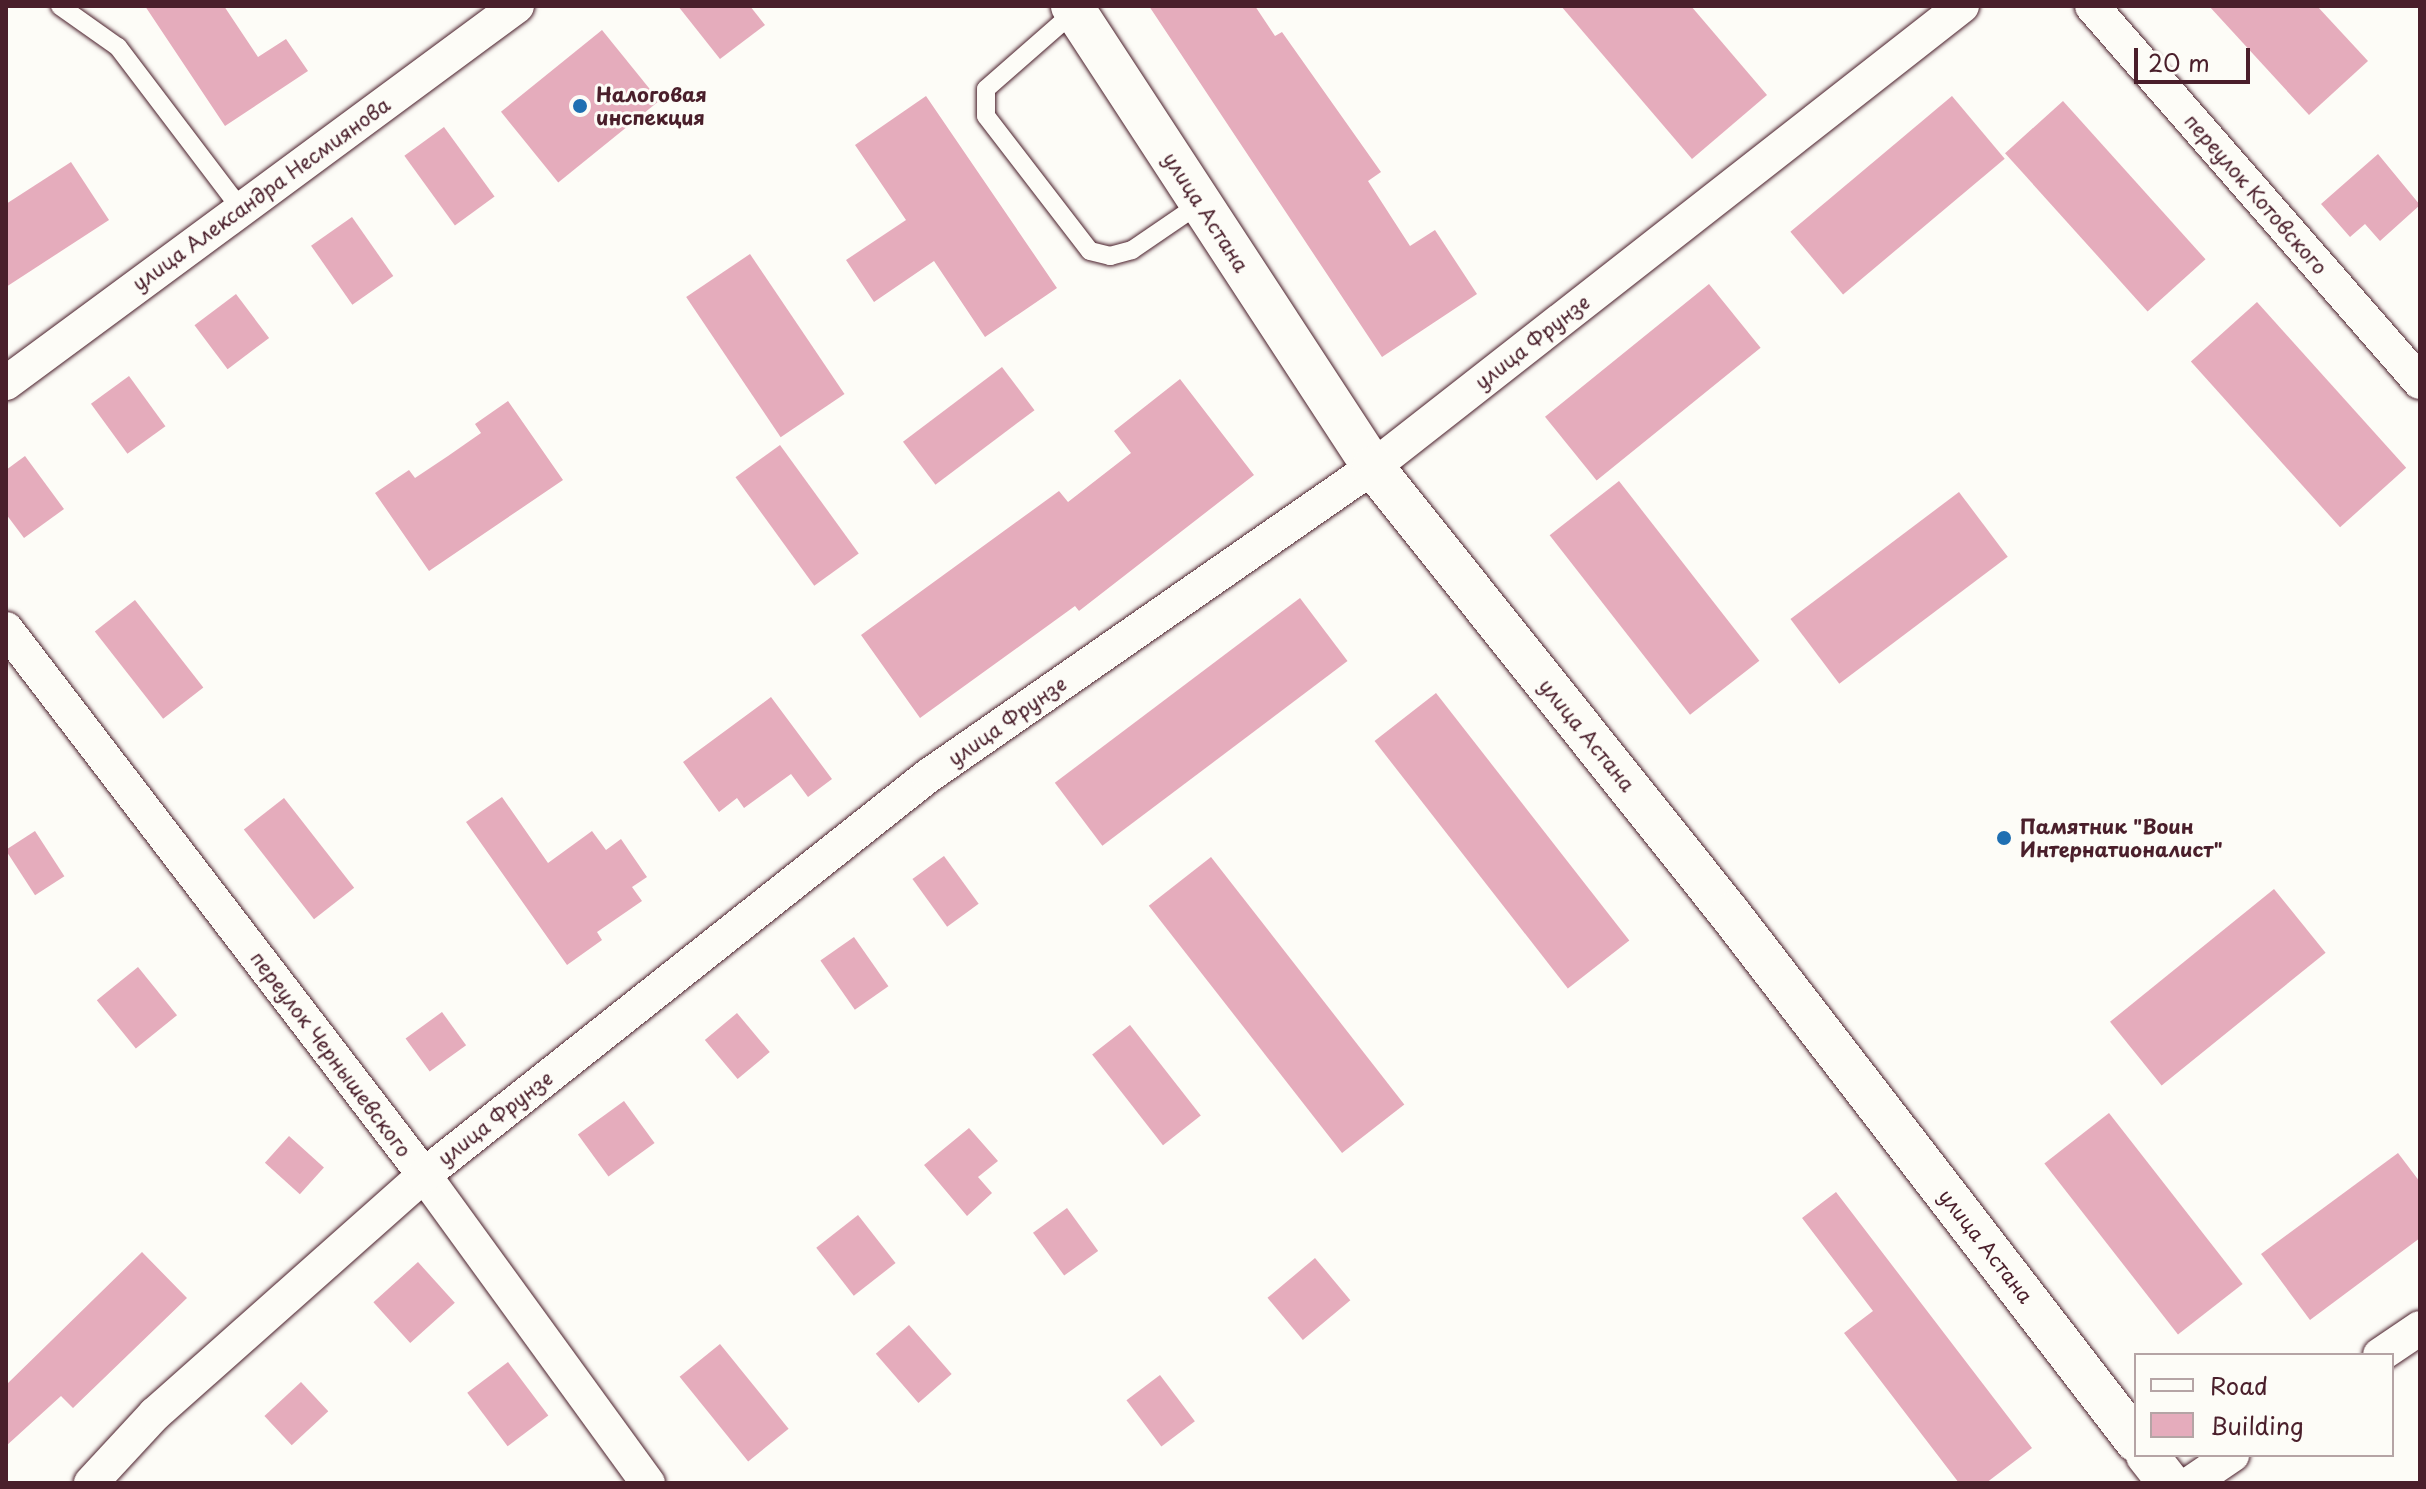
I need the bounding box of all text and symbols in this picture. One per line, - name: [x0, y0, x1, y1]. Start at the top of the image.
- scale bar: [2138, 32, 2254, 82]
- text: 20 m: [2148, 44, 2210, 80]
- place label: Налоговая инспекция: [596, 82, 707, 129]
- street label: улица Александра Несмиянова: [127, 92, 395, 296]
- marker: Налоговая инспекция: [571, 97, 589, 115]
- street label: переулок Котовского: [2179, 109, 2333, 279]
- street label: улица Астана: [1158, 147, 1254, 277]
- street label: улица Фрунзе: [1470, 289, 1594, 395]
- street label: улица Фрунзе: [943, 671, 1071, 771]
- street label: улица Астана: [1534, 673, 1640, 797]
- place label: Памятник "Воин Интернатионалист": [2020, 814, 2223, 861]
- marker: Памятник "Воин Интернатионалист": [1995, 829, 2013, 847]
- street label: переулок Чернышевского: [245, 946, 417, 1162]
- street label: улица Фрунзе: [433, 1065, 557, 1171]
- street label: улица Астана: [1934, 1184, 2038, 1308]
- legend: [2134, 1353, 2394, 1457]
- text: Road: [2210, 1367, 2268, 1403]
- text: Building: [2210, 1407, 2304, 1443]

